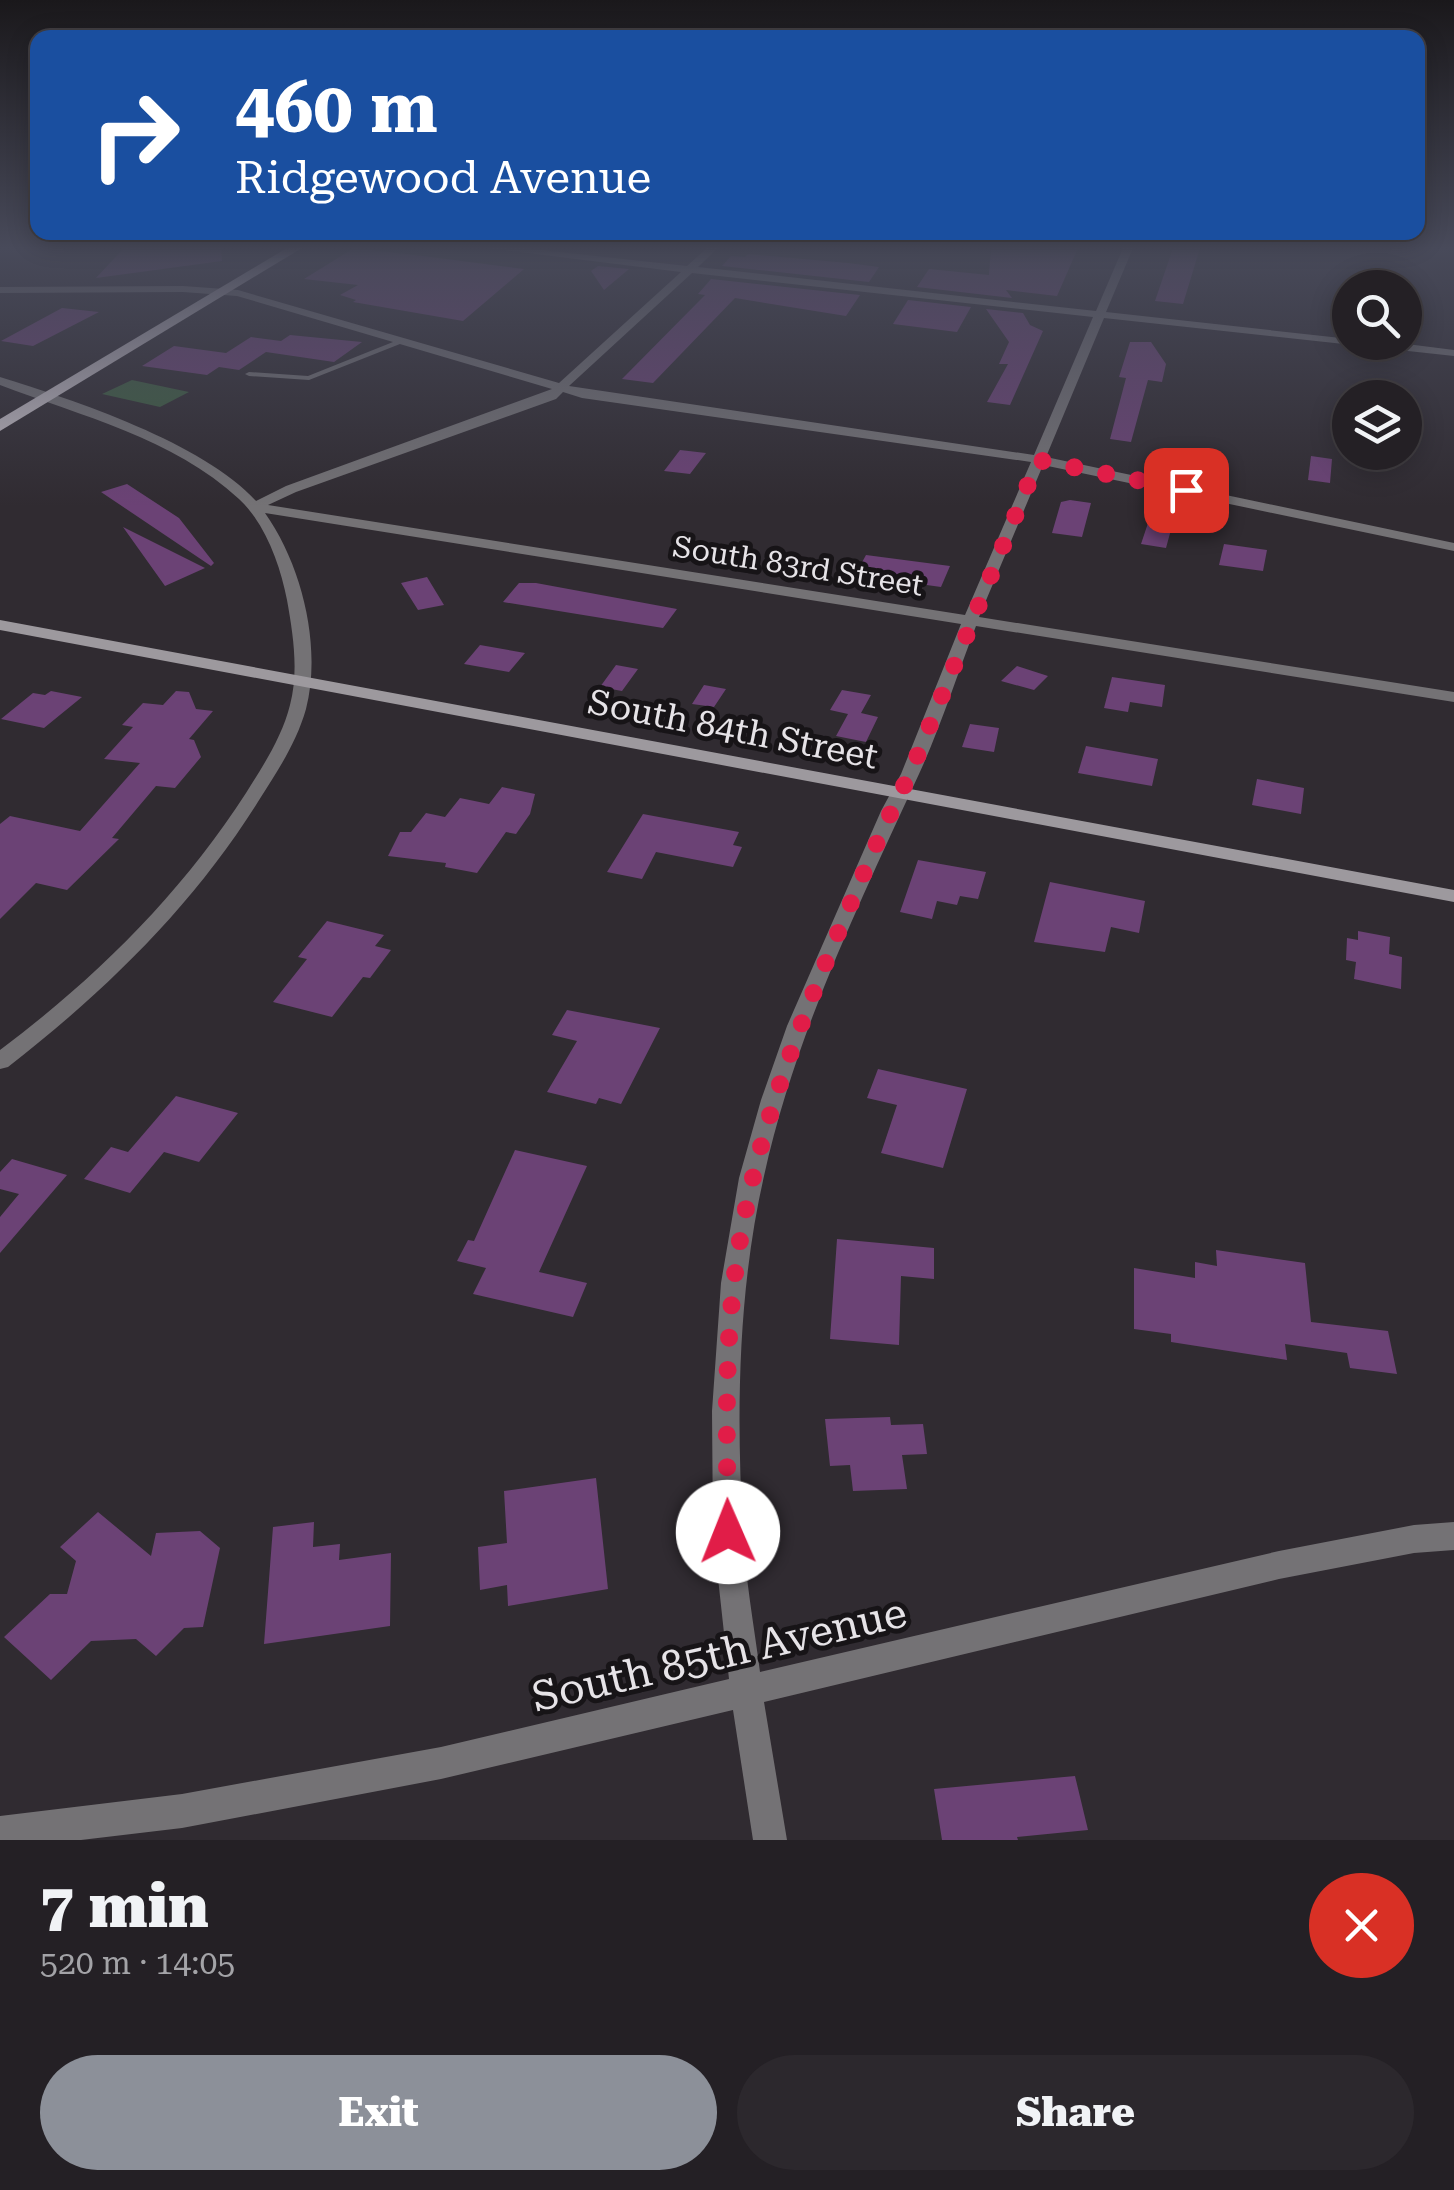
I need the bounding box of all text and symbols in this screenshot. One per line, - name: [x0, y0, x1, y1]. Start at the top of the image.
- text: 460 m: [235, 67, 438, 149]
- icon: right: [70, 70, 200, 200]
- text: Ridgewood Avenue: [235, 151, 651, 204]
- map controls: [1332, 270, 1422, 470]
- button: search: [1332, 270, 1422, 360]
- button: layers: [1332, 380, 1422, 470]
- pin: [1144, 448, 1229, 533]
- icon: arrive: [1159, 463, 1214, 518]
- street label: South 83rd Street: [670, 528, 926, 603]
- street label: South 84th Street: [585, 681, 881, 778]
- position arrow: [676, 1480, 780, 1584]
- street label: South 85th Avenue: [527, 1588, 911, 1721]
- text: 7 min: [40, 1871, 209, 1942]
- button: close: [1309, 1873, 1414, 1978]
- text: 520 m · 14:05: [40, 1944, 235, 1982]
- button: Exit: [40, 2055, 717, 2170]
- button: Share: [737, 2055, 1414, 2170]

